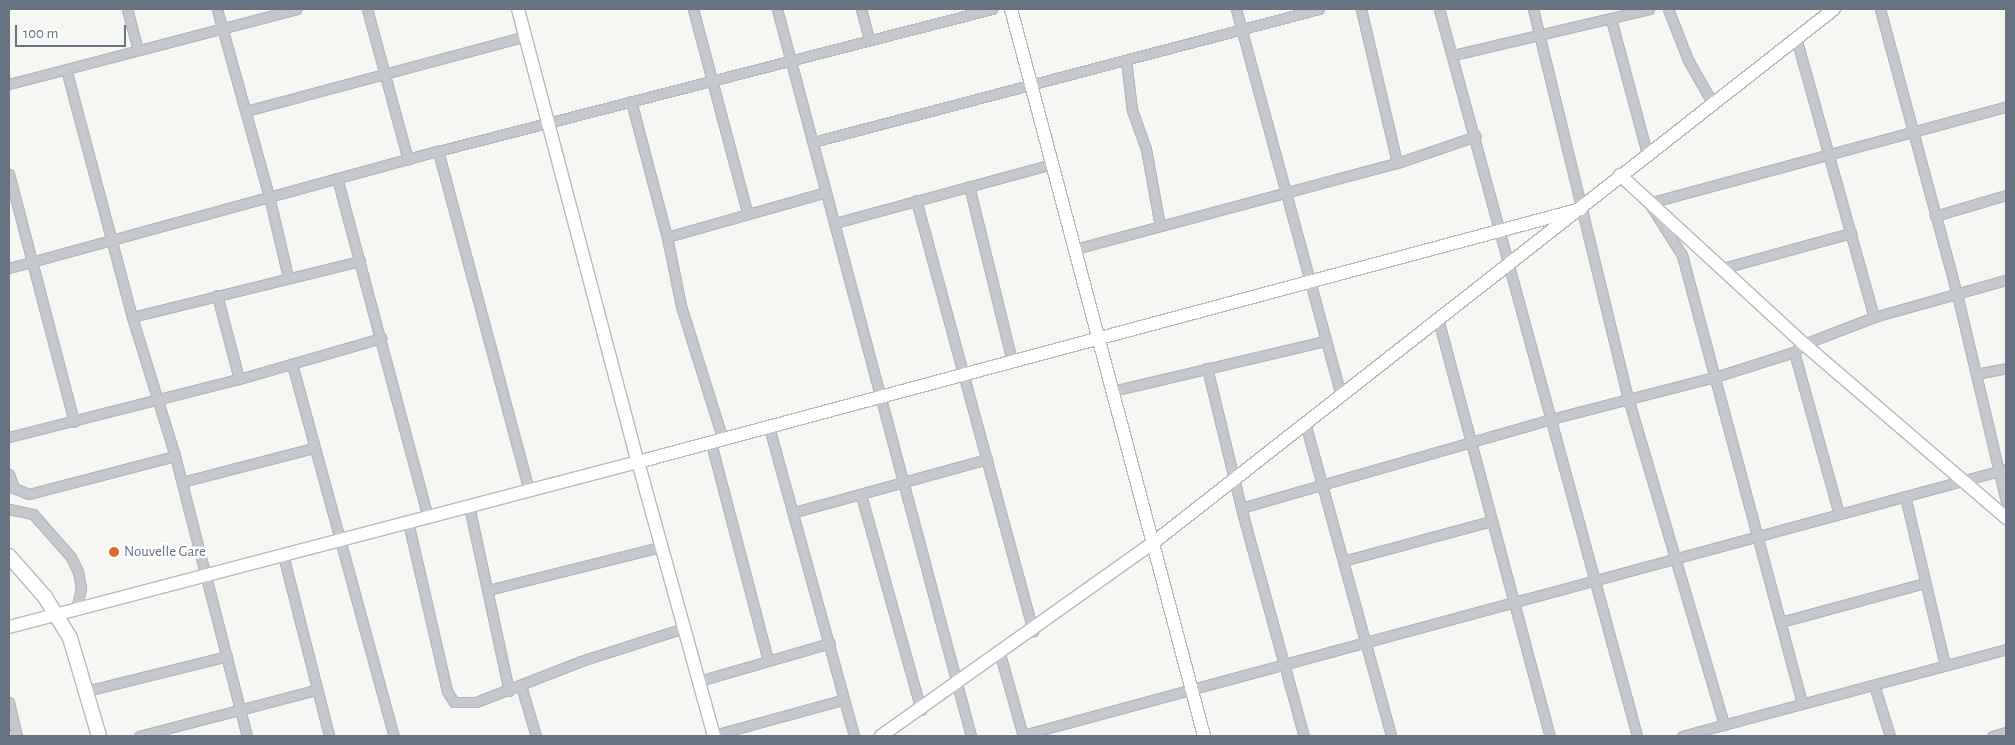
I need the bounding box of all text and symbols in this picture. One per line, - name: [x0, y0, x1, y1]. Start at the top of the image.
- scale bar: [18, 15, 129, 47]
- text: 100 m: [23, 26, 58, 41]
- place label: Nouvelle Gare: [124, 543, 206, 561]
- marker: Nouvelle Gare: [108, 546, 120, 558]

